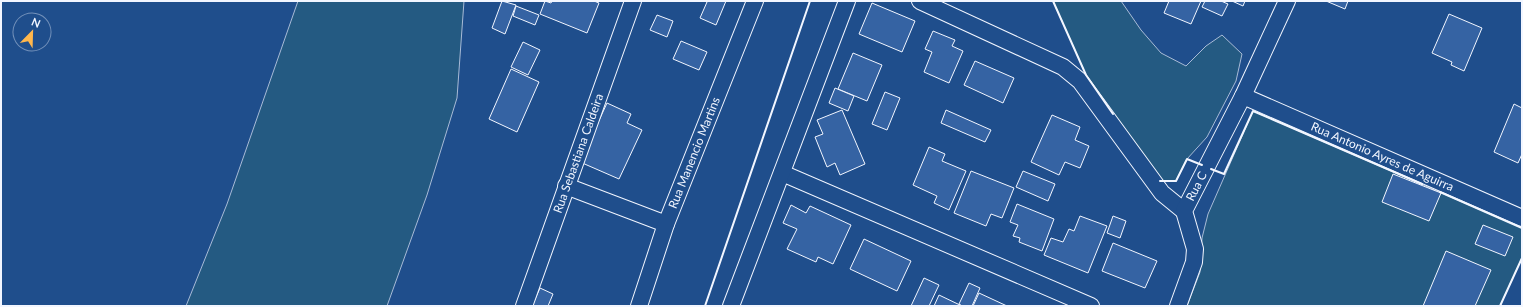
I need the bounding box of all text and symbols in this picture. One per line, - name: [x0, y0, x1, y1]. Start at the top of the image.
- north arrow: [12, 12, 52, 52]
- text: N: [30, 15, 43, 30]
- street label: Rua Sebastiana Caldeira: [550, 91, 606, 215]
- street label: Rua Manencio Martins: [665, 95, 723, 211]
- street label: Rua Antonio Ayres de Aguirra: [1309, 119, 1456, 194]
- street label: Rua C: [1182, 169, 1210, 203]

